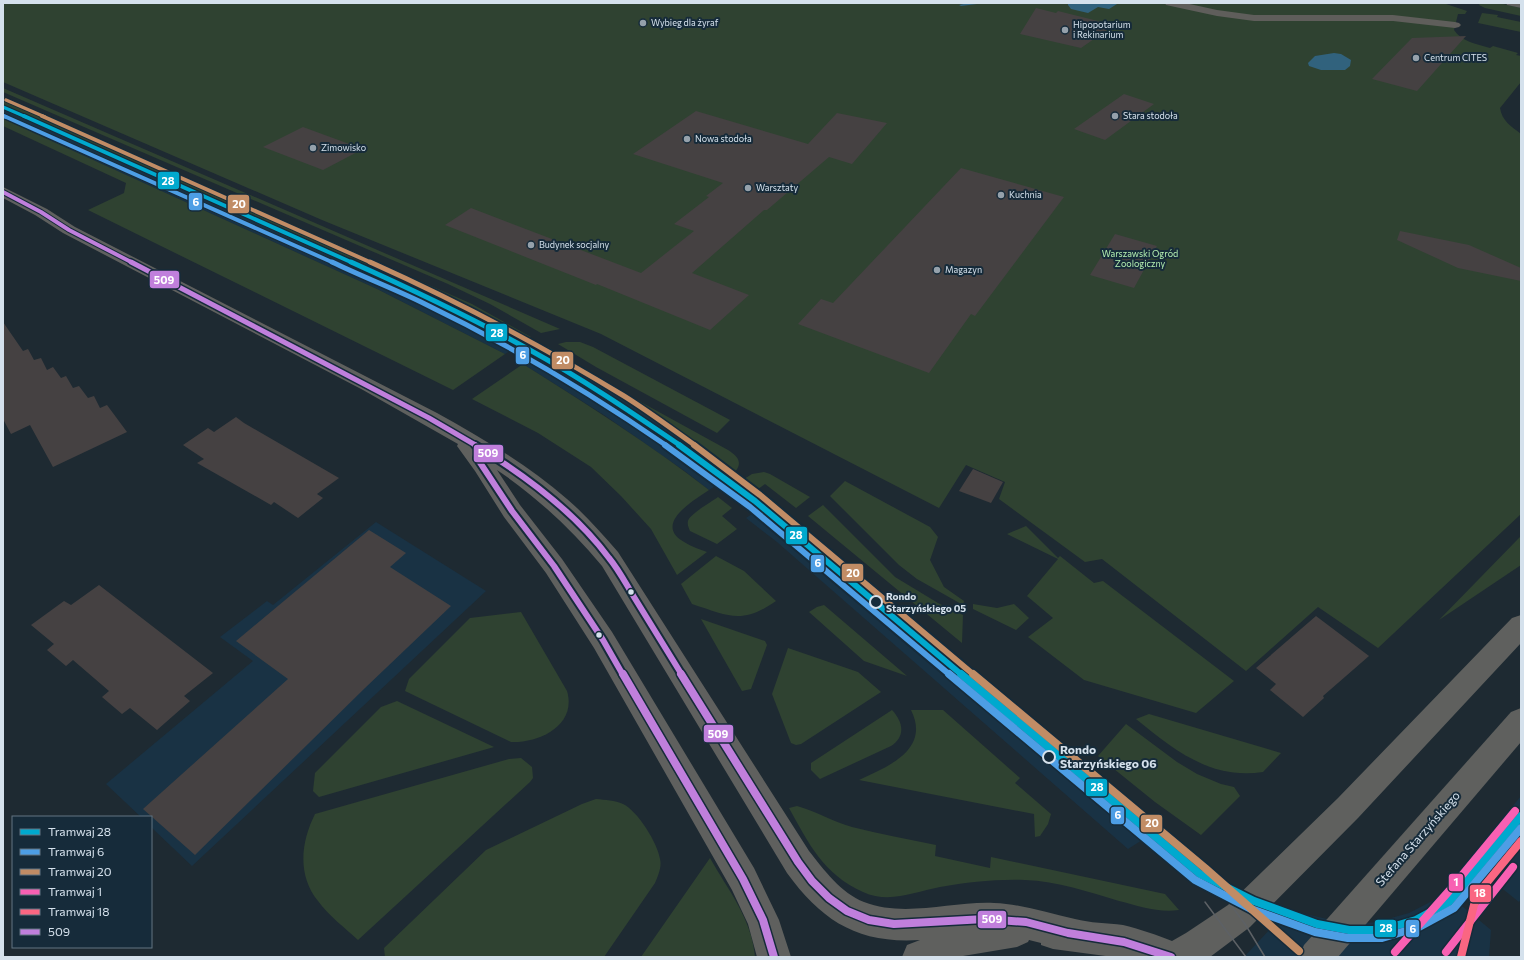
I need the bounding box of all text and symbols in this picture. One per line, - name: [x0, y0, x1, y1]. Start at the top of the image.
- place label: Wybieg dla żyraf: [651, 17, 719, 28]
- marker: Wybieg dla żyraf: [638, 18, 648, 28]
- place label: Hipopotarium i Rekinarium: [1073, 19, 1131, 40]
- marker: Hipopotarium i Rekinarium: [1060, 25, 1070, 35]
- place label: Centrum CITES: [1424, 52, 1487, 63]
- marker: Centrum CITES: [1411, 53, 1421, 63]
- place label: Stara stodoła: [1123, 110, 1178, 121]
- marker: Stara stodoła: [1110, 111, 1120, 121]
- place label: Nowa stodoła: [695, 133, 752, 144]
- marker: Nowa stodoła: [682, 134, 692, 144]
- place label: Zimowisko: [321, 142, 366, 153]
- marker: Zimowisko: [308, 143, 318, 153]
- line badge: 28: [157, 171, 180, 190]
- text: 28: [162, 174, 175, 187]
- place label: Warsztaty: [756, 182, 799, 193]
- marker: Warsztaty: [743, 183, 753, 193]
- place label: Kuchnia: [1009, 189, 1042, 200]
- marker: Kuchnia: [996, 190, 1006, 200]
- line badge: 6: [188, 192, 203, 211]
- line badge: 20: [227, 194, 250, 214]
- text: 6: [193, 195, 200, 208]
- text: 20: [232, 197, 246, 210]
- place label: Budynek socjalny: [539, 239, 609, 250]
- marker: Budynek socjalny: [526, 240, 536, 250]
- park label: Warszawski Ogród Zoologiczny: [1102, 248, 1178, 269]
- place label: Magazyn: [945, 264, 982, 275]
- marker: Magazyn: [932, 265, 942, 275]
- line badge: 509: [149, 270, 180, 289]
- text: 509: [154, 273, 174, 286]
- line badge: 28: [485, 323, 508, 342]
- text: 28: [491, 326, 504, 339]
- line badge: 6: [515, 346, 530, 365]
- text: 6: [520, 348, 527, 361]
- line badge: 20: [551, 351, 574, 370]
- text: 20: [556, 353, 570, 366]
- line badge: 509: [473, 444, 504, 463]
- text: 509: [478, 446, 498, 459]
- line badge: 28: [785, 526, 808, 545]
- text: 28: [790, 528, 803, 541]
- line badge: 6: [810, 554, 825, 573]
- text: 6: [815, 556, 822, 569]
- line badge: 20: [841, 563, 864, 582]
- text: 20: [846, 566, 860, 579]
- unlabelled marker: [626, 587, 636, 597]
- place label: Rondo Starzyńskiego 05: [886, 590, 966, 614]
- marker: Rondo Starzyńskiego 05: [869, 595, 883, 609]
- unlabelled marker: [594, 630, 604, 640]
- line badge: 509: [703, 724, 734, 743]
- text: 509: [708, 727, 728, 740]
- place label: Rondo Starzyńskiego 06: [1060, 742, 1157, 770]
- marker: Rondo Starzyńskiego 06: [1042, 750, 1056, 764]
- line badge: 28: [1085, 778, 1108, 797]
- text: 28: [1091, 780, 1104, 793]
- street label: Stefana Starzyńskiego: [1372, 788, 1462, 889]
- line badge: 6: [1110, 806, 1125, 825]
- text: 6: [1115, 808, 1122, 821]
- line badge: 20: [1140, 814, 1163, 833]
- legend: [12, 816, 152, 948]
- text: 20: [1145, 816, 1159, 829]
- text: Tramwaj 28: [48, 824, 111, 838]
- text: Tramwaj 6: [48, 844, 104, 858]
- text: Tramwaj 20: [48, 864, 112, 878]
- line badge: 1: [1448, 873, 1464, 892]
- text: 1: [1454, 875, 1459, 888]
- text: Tramwaj 1: [48, 884, 102, 898]
- line badge: 18: [1469, 884, 1492, 903]
- text: 18: [1474, 886, 1486, 899]
- text: Tramwaj 18: [48, 904, 110, 918]
- line badge: 509: [977, 910, 1007, 929]
- text: 509: [982, 912, 1002, 925]
- line badge: 28: [1374, 919, 1397, 938]
- line badge: 6: [1405, 919, 1420, 938]
- text: 28: [1380, 921, 1393, 934]
- text: 6: [1410, 922, 1417, 935]
- text: 509: [48, 924, 70, 938]

